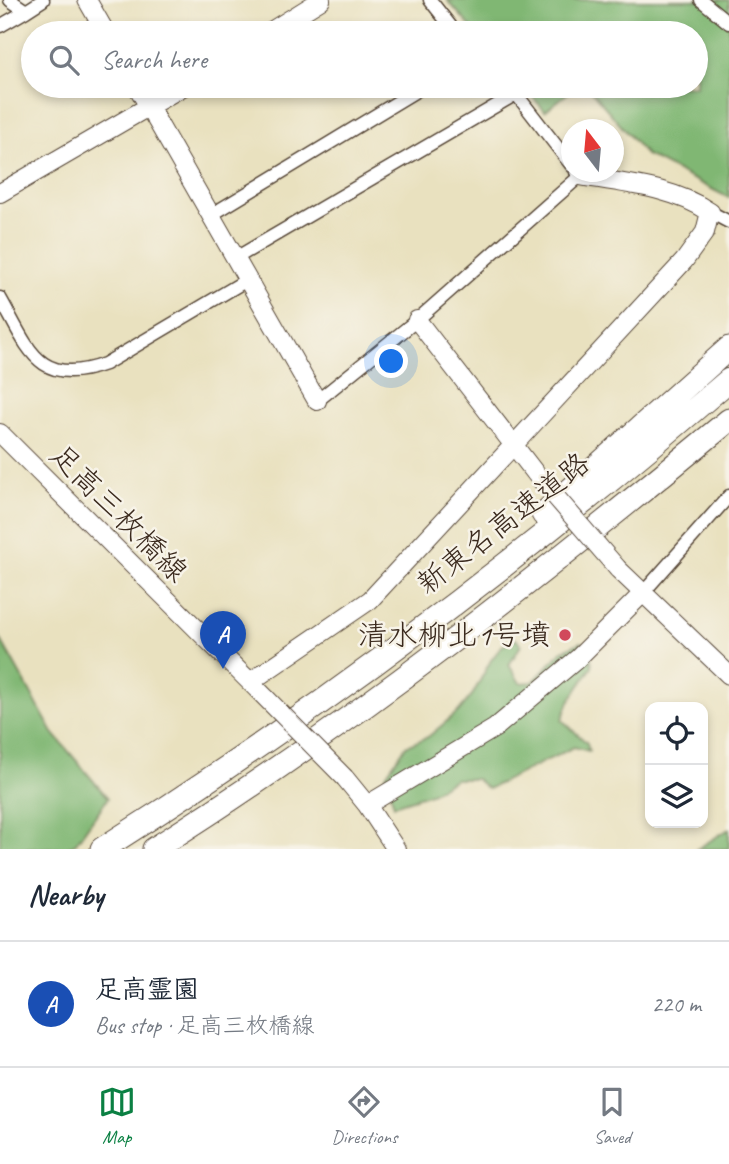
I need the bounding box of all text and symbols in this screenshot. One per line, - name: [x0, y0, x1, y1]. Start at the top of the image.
- search box: [21, 21, 708, 98]
- icon: search: [45, 41, 83, 79]
- text: Search here: [101, 43, 207, 76]
- north arrow: [561, 119, 624, 182]
- your location: [374, 344, 408, 378]
- street label: 足高三枚橋線: [42, 436, 196, 590]
- street label: 新東名高速道路: [409, 443, 597, 603]
- pin: A: [200, 611, 246, 669]
- place label: 清水柳北1号墳: [358, 616, 551, 654]
- marker: 清水柳北1号墳: [557, 627, 573, 643]
- map controls: [645, 702, 708, 828]
- button: locate: [645, 702, 708, 765]
- button: layers: [645, 765, 708, 828]
- text: Nearby: [28, 876, 104, 914]
- text: 足高霊園: [95, 973, 199, 1006]
- text: A: [45, 990, 57, 1019]
- text: 220 m: [652, 990, 701, 1019]
- text: Bus stop · 足高三枚橋線: [95, 1011, 315, 1040]
- tab: Map: [98, 1083, 136, 1149]
- tab: Directions: [331, 1083, 398, 1149]
- tab: Saved: [593, 1083, 631, 1149]

